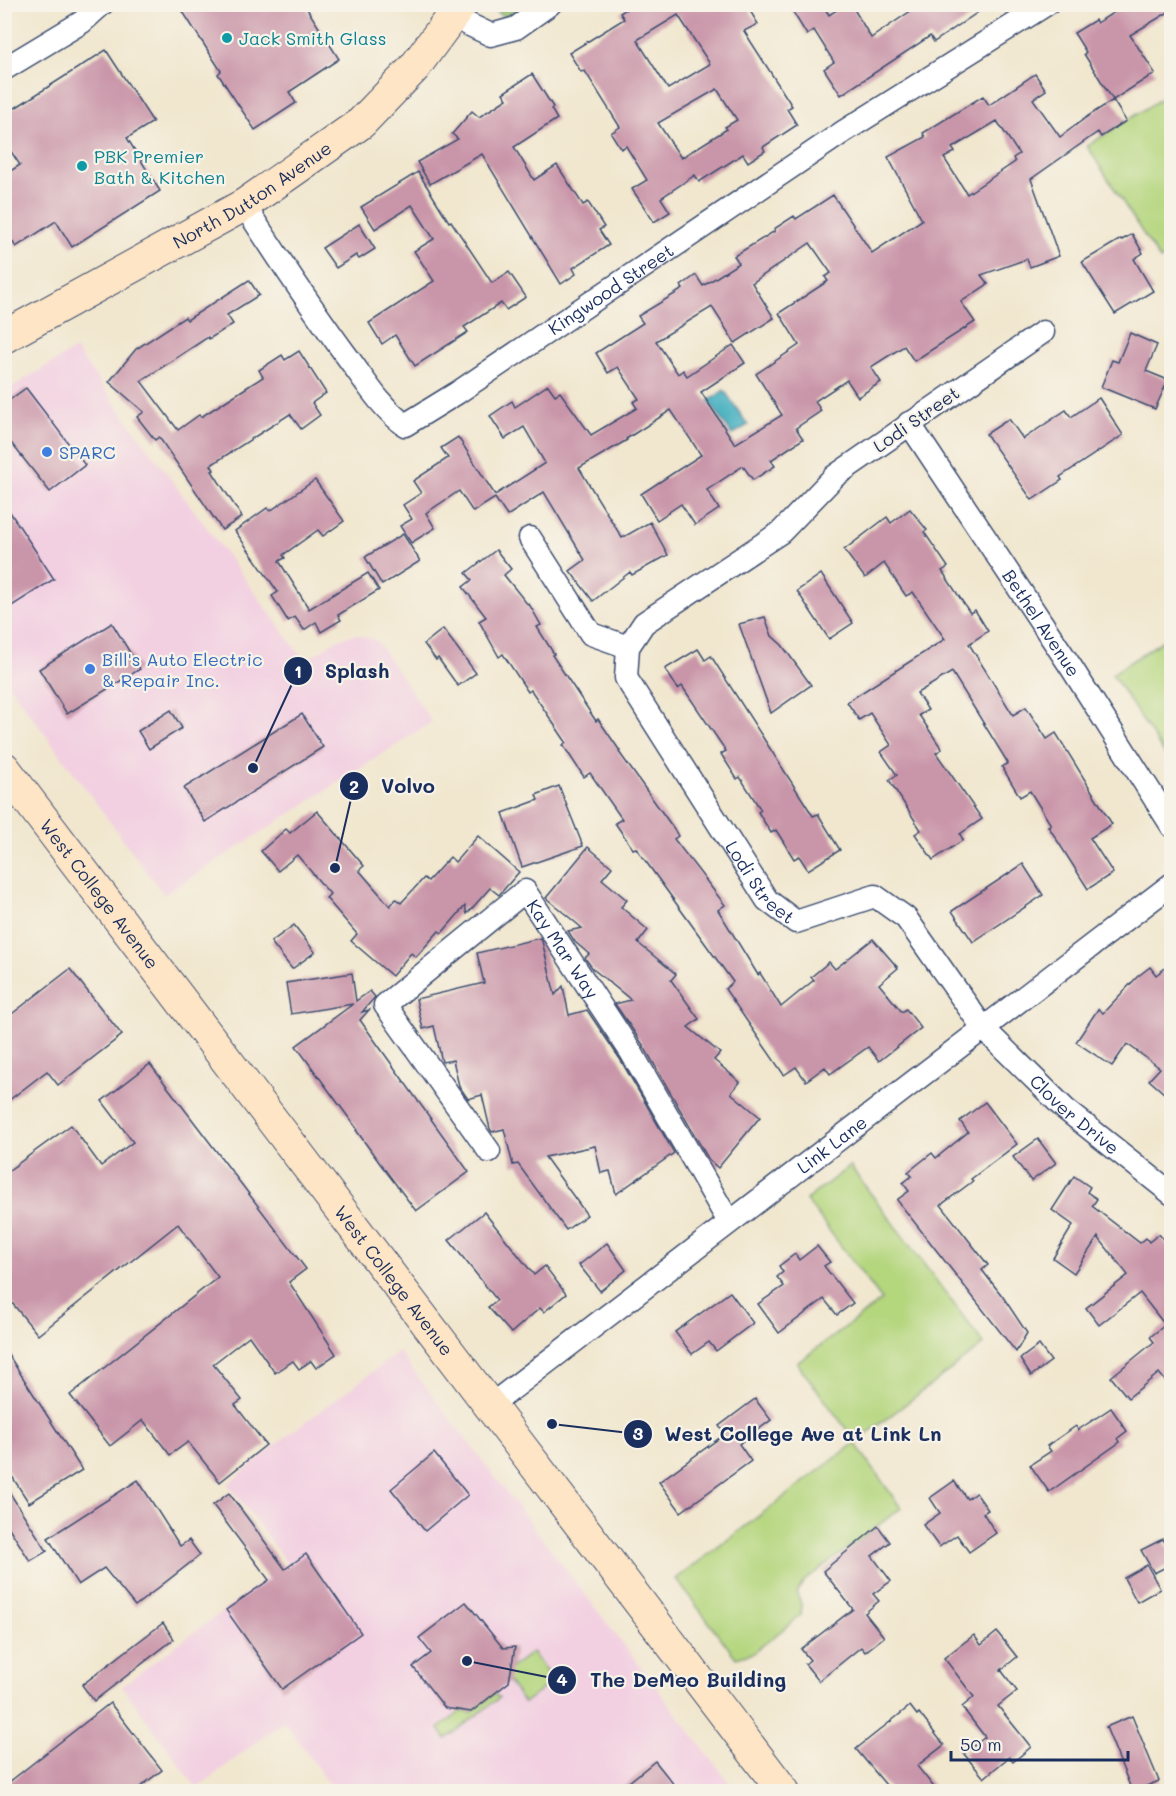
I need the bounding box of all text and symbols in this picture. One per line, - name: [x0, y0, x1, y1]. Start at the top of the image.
- place label: Jack Smith Glass: [239, 26, 386, 50]
- marker: Jack Smith Glass: [220, 31, 234, 45]
- street label: North Dutton Avenue: [168, 136, 336, 254]
- place label: PBK Premier Bath & Kitchen: [94, 144, 225, 189]
- marker: PBK Premier Bath & Kitchen: [75, 159, 89, 173]
- street label: Kingwood Street: [543, 238, 678, 340]
- street label: Lodi Street: [868, 380, 964, 458]
- place label: SPARC: [59, 440, 116, 464]
- marker: SPARC: [40, 445, 54, 459]
- street label: Bethel Avenue: [997, 565, 1086, 681]
- place label: Bill's Auto Electric & Repair Inc.: [102, 647, 262, 692]
- callout: Splash: [283, 652, 401, 690]
- text: Splash: [325, 657, 389, 683]
- text: 1: [294, 659, 302, 683]
- marker: Bill's Auto Electric & Repair Inc.: [83, 662, 97, 676]
- callout: Volvo: [339, 767, 447, 805]
- text: Volvo: [381, 772, 435, 798]
- text: 2: [349, 774, 359, 798]
- street label: West College Avenue: [35, 814, 165, 974]
- street label: Lodi Street: [720, 836, 800, 929]
- street label: Kay Mar Way: [522, 895, 604, 1003]
- street label: Clover Drive: [1025, 1069, 1124, 1160]
- street label: Link Lane: [792, 1110, 872, 1179]
- street label: West College Avenue: [329, 1200, 459, 1360]
- callout: West College Ave at Link Ln: [623, 1415, 954, 1453]
- text: West College Ave at Link Ln: [664, 1420, 942, 1446]
- text: 3: [633, 1421, 644, 1445]
- callout: The DeMeo Building: [547, 1661, 798, 1699]
- text: The DeMeo Building: [590, 1666, 786, 1692]
- text: 4: [556, 1667, 568, 1691]
- scale bar: [951, 1724, 1128, 1762]
- text: 50 m: [960, 1732, 1002, 1756]

